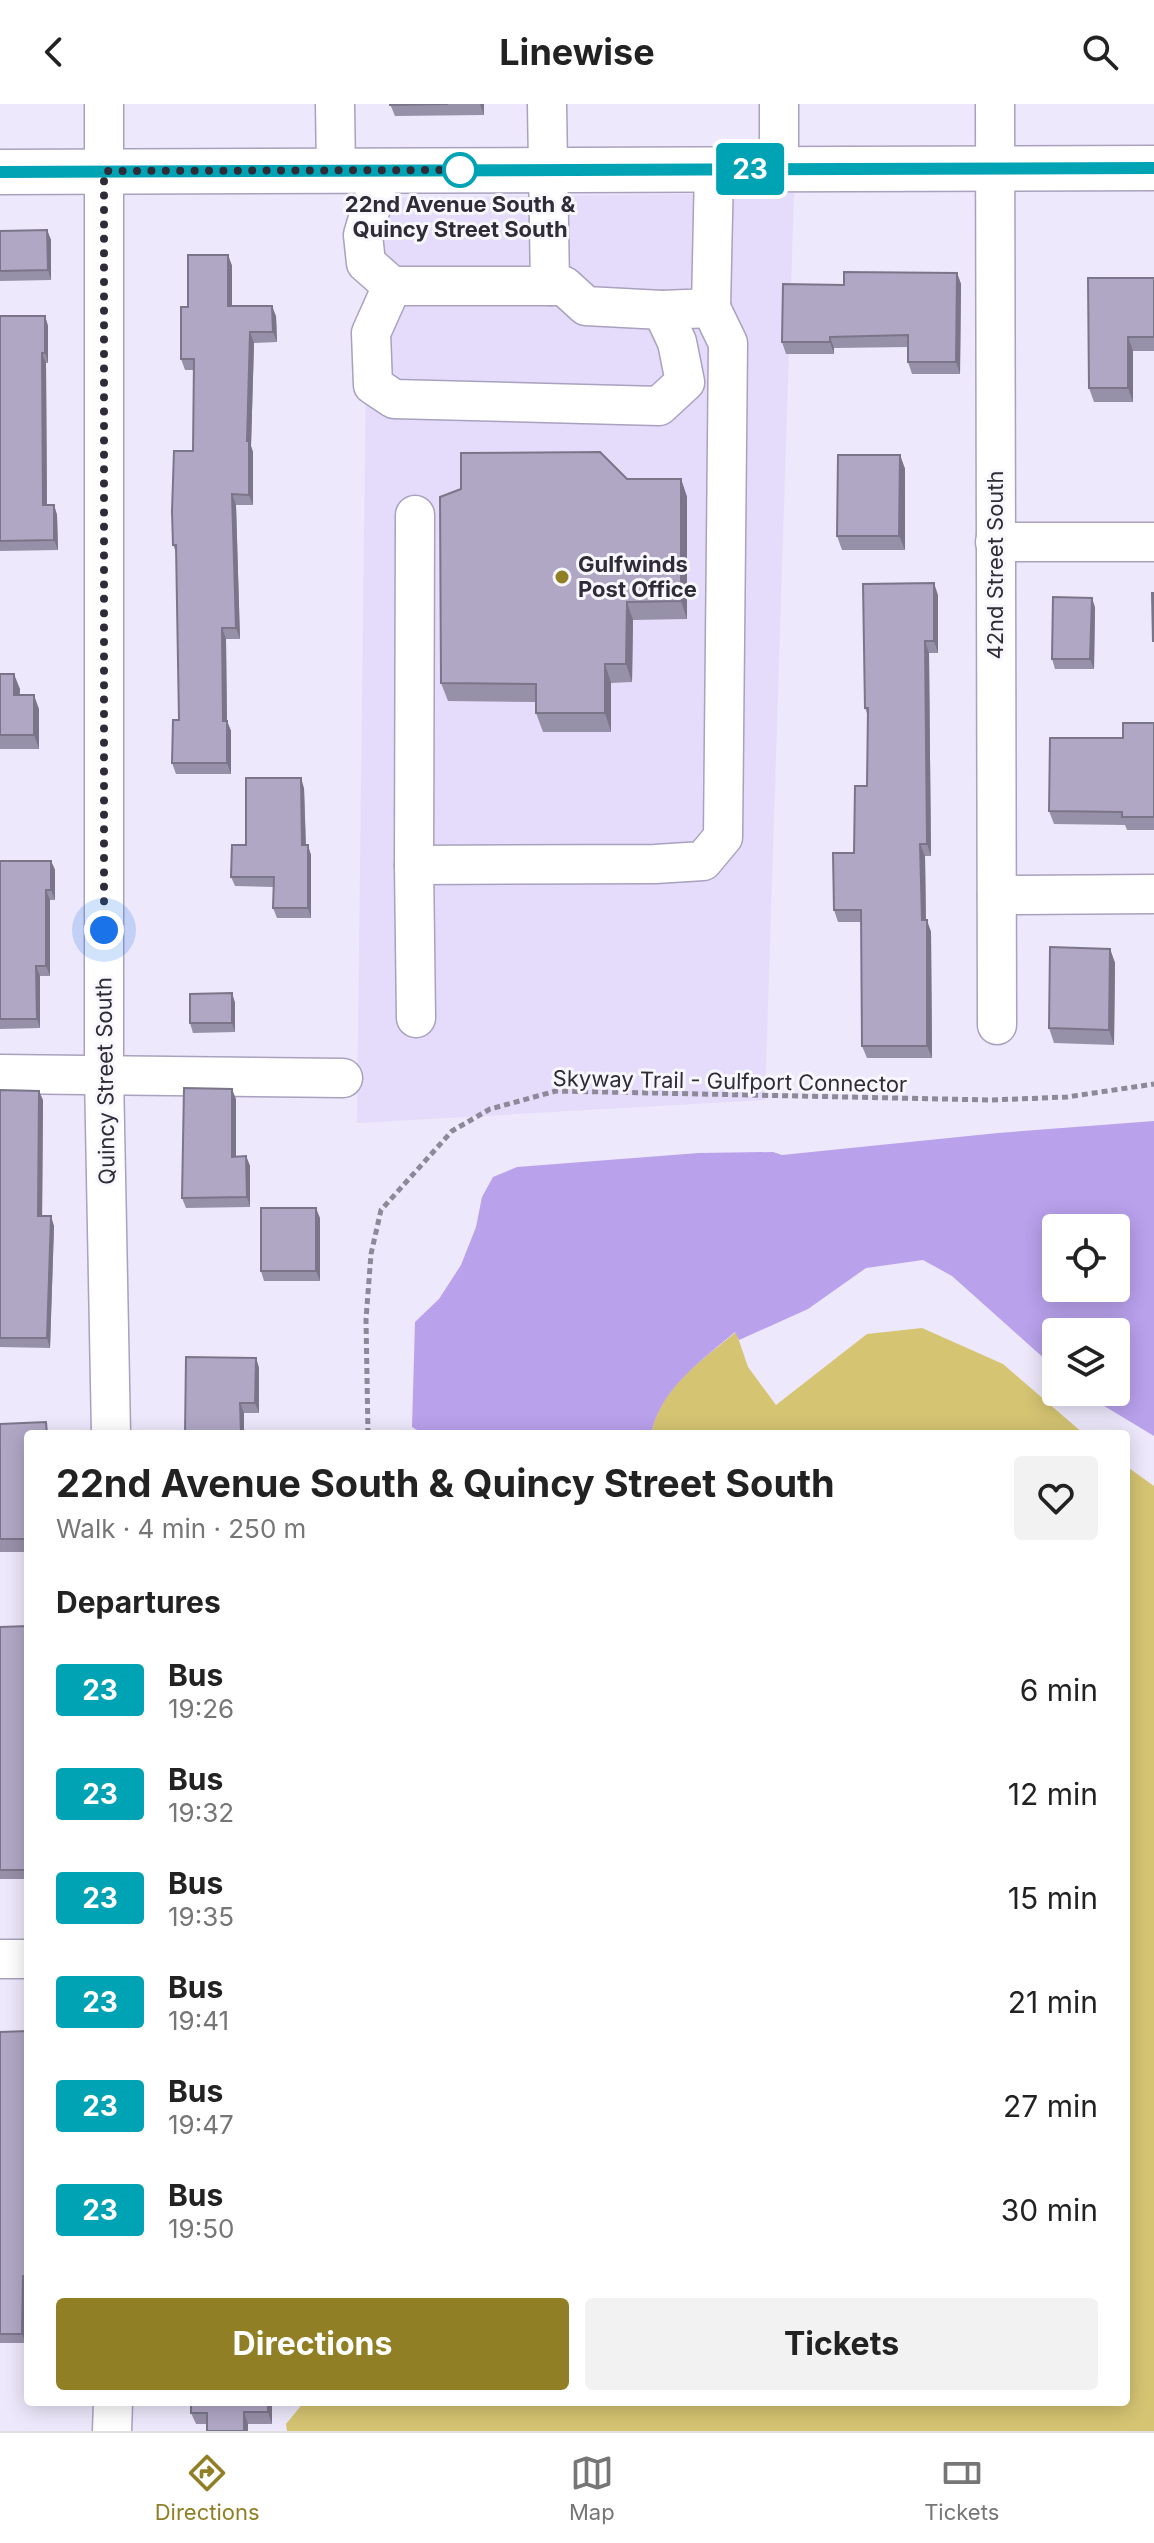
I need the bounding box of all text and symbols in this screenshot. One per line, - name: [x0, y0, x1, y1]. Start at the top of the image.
- icon: back: [32, 30, 76, 74]
- text: Linewise: [499, 30, 655, 74]
- icon: search: [1078, 30, 1122, 74]
- line badge: 23: [714, 143, 786, 195]
- text: 23: [732, 152, 768, 186]
- marker: 22nd Avenue South & Quincy Street South: [443, 153, 477, 187]
- place label: 22nd Avenue South & Quincy Street South: [345, 191, 575, 242]
- street label: 42nd Street South: [982, 470, 1008, 660]
- place label: Gulfwinds Post Office: [578, 551, 697, 602]
- marker: Gulfwinds Post Office: [553, 568, 571, 586]
- your location: [84, 910, 124, 950]
- street label: Quincy Street South: [90, 977, 120, 1185]
- street label: Skyway Trail - Gulfport Connector: [553, 1065, 907, 1097]
- map controls: [1042, 1214, 1130, 1406]
- button: locate: [1042, 1214, 1130, 1302]
- button: layers: [1042, 1318, 1130, 1406]
- button: heart: [1014, 1456, 1098, 1540]
- text: 22nd Avenue South & Quincy Street South: [56, 1460, 835, 1506]
- text: Walk · 4 min · 250 m: [56, 1513, 306, 1544]
- text: Departures: [56, 1584, 221, 1620]
- text: Bus: [168, 1657, 223, 1693]
- text: 6 min: [1020, 1672, 1098, 1708]
- text: 23: [82, 1673, 118, 1707]
- text: 19:26: [168, 1693, 234, 1724]
- text: Bus: [168, 1761, 223, 1797]
- text: 12 min: [1008, 1776, 1098, 1812]
- text: 23: [82, 1777, 118, 1811]
- text: 19:32: [168, 1797, 234, 1828]
- text: Bus: [168, 1865, 223, 1901]
- text: 15 min: [1008, 1880, 1098, 1916]
- text: 23: [82, 1881, 118, 1915]
- text: 19:35: [168, 1901, 234, 1932]
- text: Bus: [168, 1969, 223, 2005]
- text: 21 min: [1008, 1984, 1098, 2020]
- text: 23: [82, 1985, 118, 2019]
- text: 19:41: [168, 2005, 229, 2036]
- text: Bus: [168, 2073, 223, 2109]
- text: 27 min: [1003, 2088, 1098, 2124]
- text: 23: [82, 2089, 118, 2123]
- text: 19:47: [168, 2109, 234, 2140]
- text: Bus: [168, 2177, 223, 2213]
- text: 30 min: [1001, 2192, 1098, 2228]
- text: 23: [82, 2193, 118, 2227]
- text: 19:50: [168, 2213, 234, 2244]
- button: Directions: [56, 2298, 569, 2390]
- button: Tickets: [585, 2298, 1098, 2390]
- tab: Directions: [155, 2451, 260, 2525]
- tab: Map: [569, 2451, 615, 2525]
- tab: Tickets: [924, 2451, 999, 2525]

